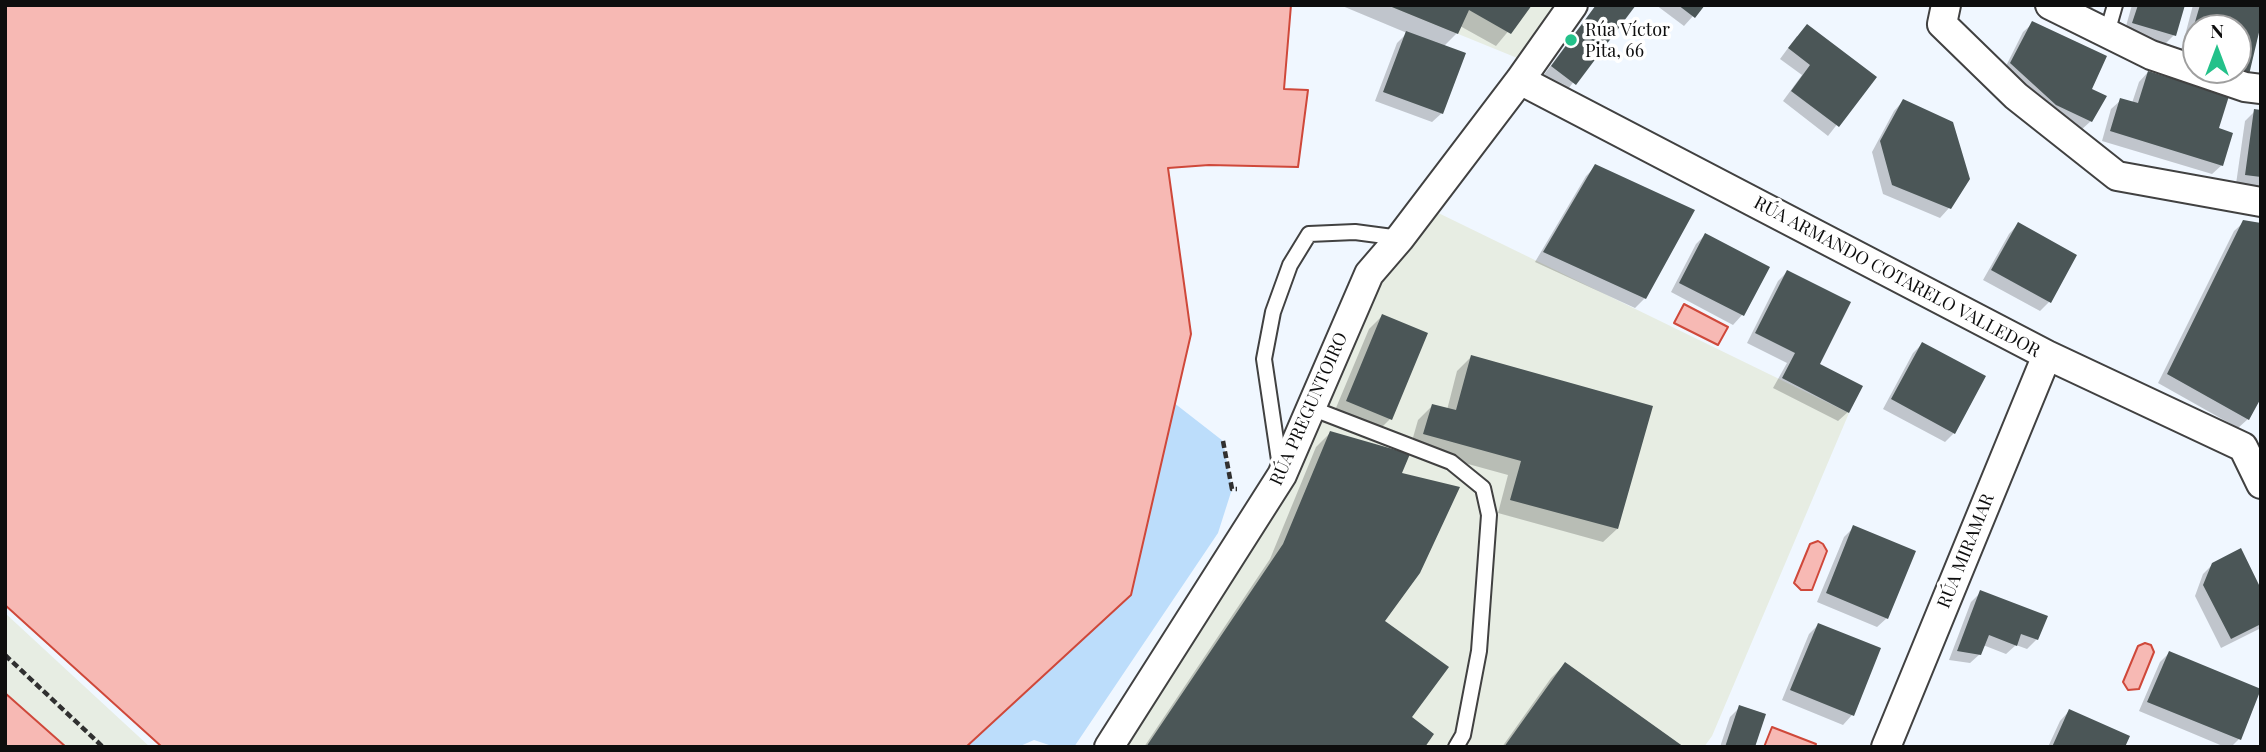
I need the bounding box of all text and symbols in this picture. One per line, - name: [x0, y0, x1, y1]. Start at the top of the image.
- north arrow: [2182, 14, 2252, 84]
- text: N: [2210, 17, 2224, 43]
- place label: Rúa Víctor Pita, 66: [1585, 19, 1670, 61]
- marker: Rúa Víctor Pita, 66: [1563, 32, 1579, 48]
- street label: RÚA ARMANDO COTARELO VALLEDOR: [1750, 192, 2044, 362]
- street label: RÚA PREGUNTOIRO: [1265, 329, 1353, 489]
- street label: RÚA MIRAMAR: [1933, 490, 1999, 612]

